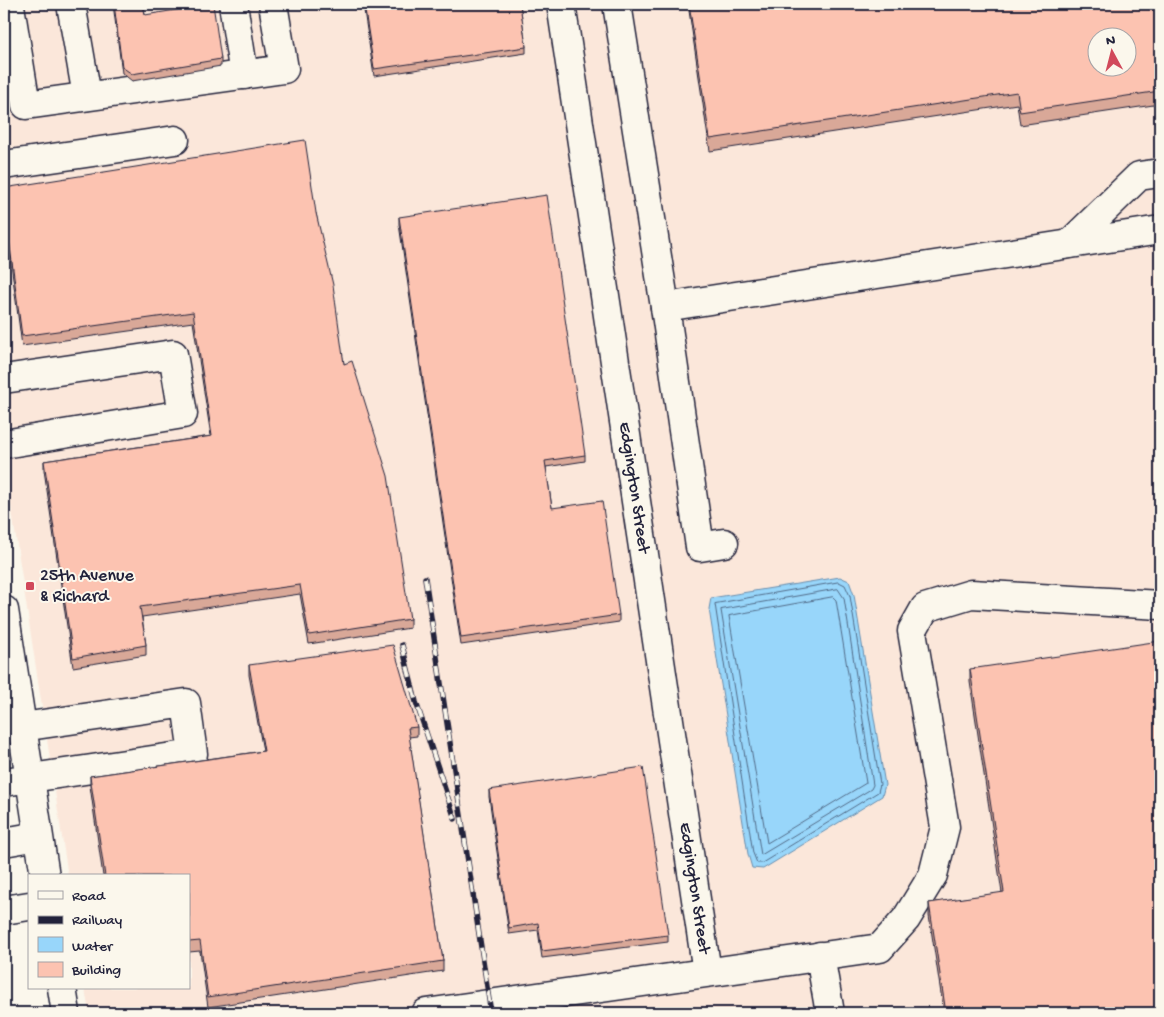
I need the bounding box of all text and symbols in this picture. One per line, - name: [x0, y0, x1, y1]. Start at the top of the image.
- north arrow: [1086, 28, 1136, 78]
- text: N: [1105, 33, 1116, 51]
- street label: Edgington Street: [614, 421, 654, 556]
- place label: 25th Avenue & Richard: [40, 566, 134, 608]
- marker: 25th Avenue & Richard: [24, 580, 36, 592]
- street label: Edgington Street: [674, 821, 715, 957]
- legend: [28, 874, 190, 990]
- text: Road: [72, 888, 106, 906]
- text: Railway: [72, 912, 123, 930]
- text: Water: [72, 938, 114, 956]
- text: Building: [71, 962, 121, 980]

